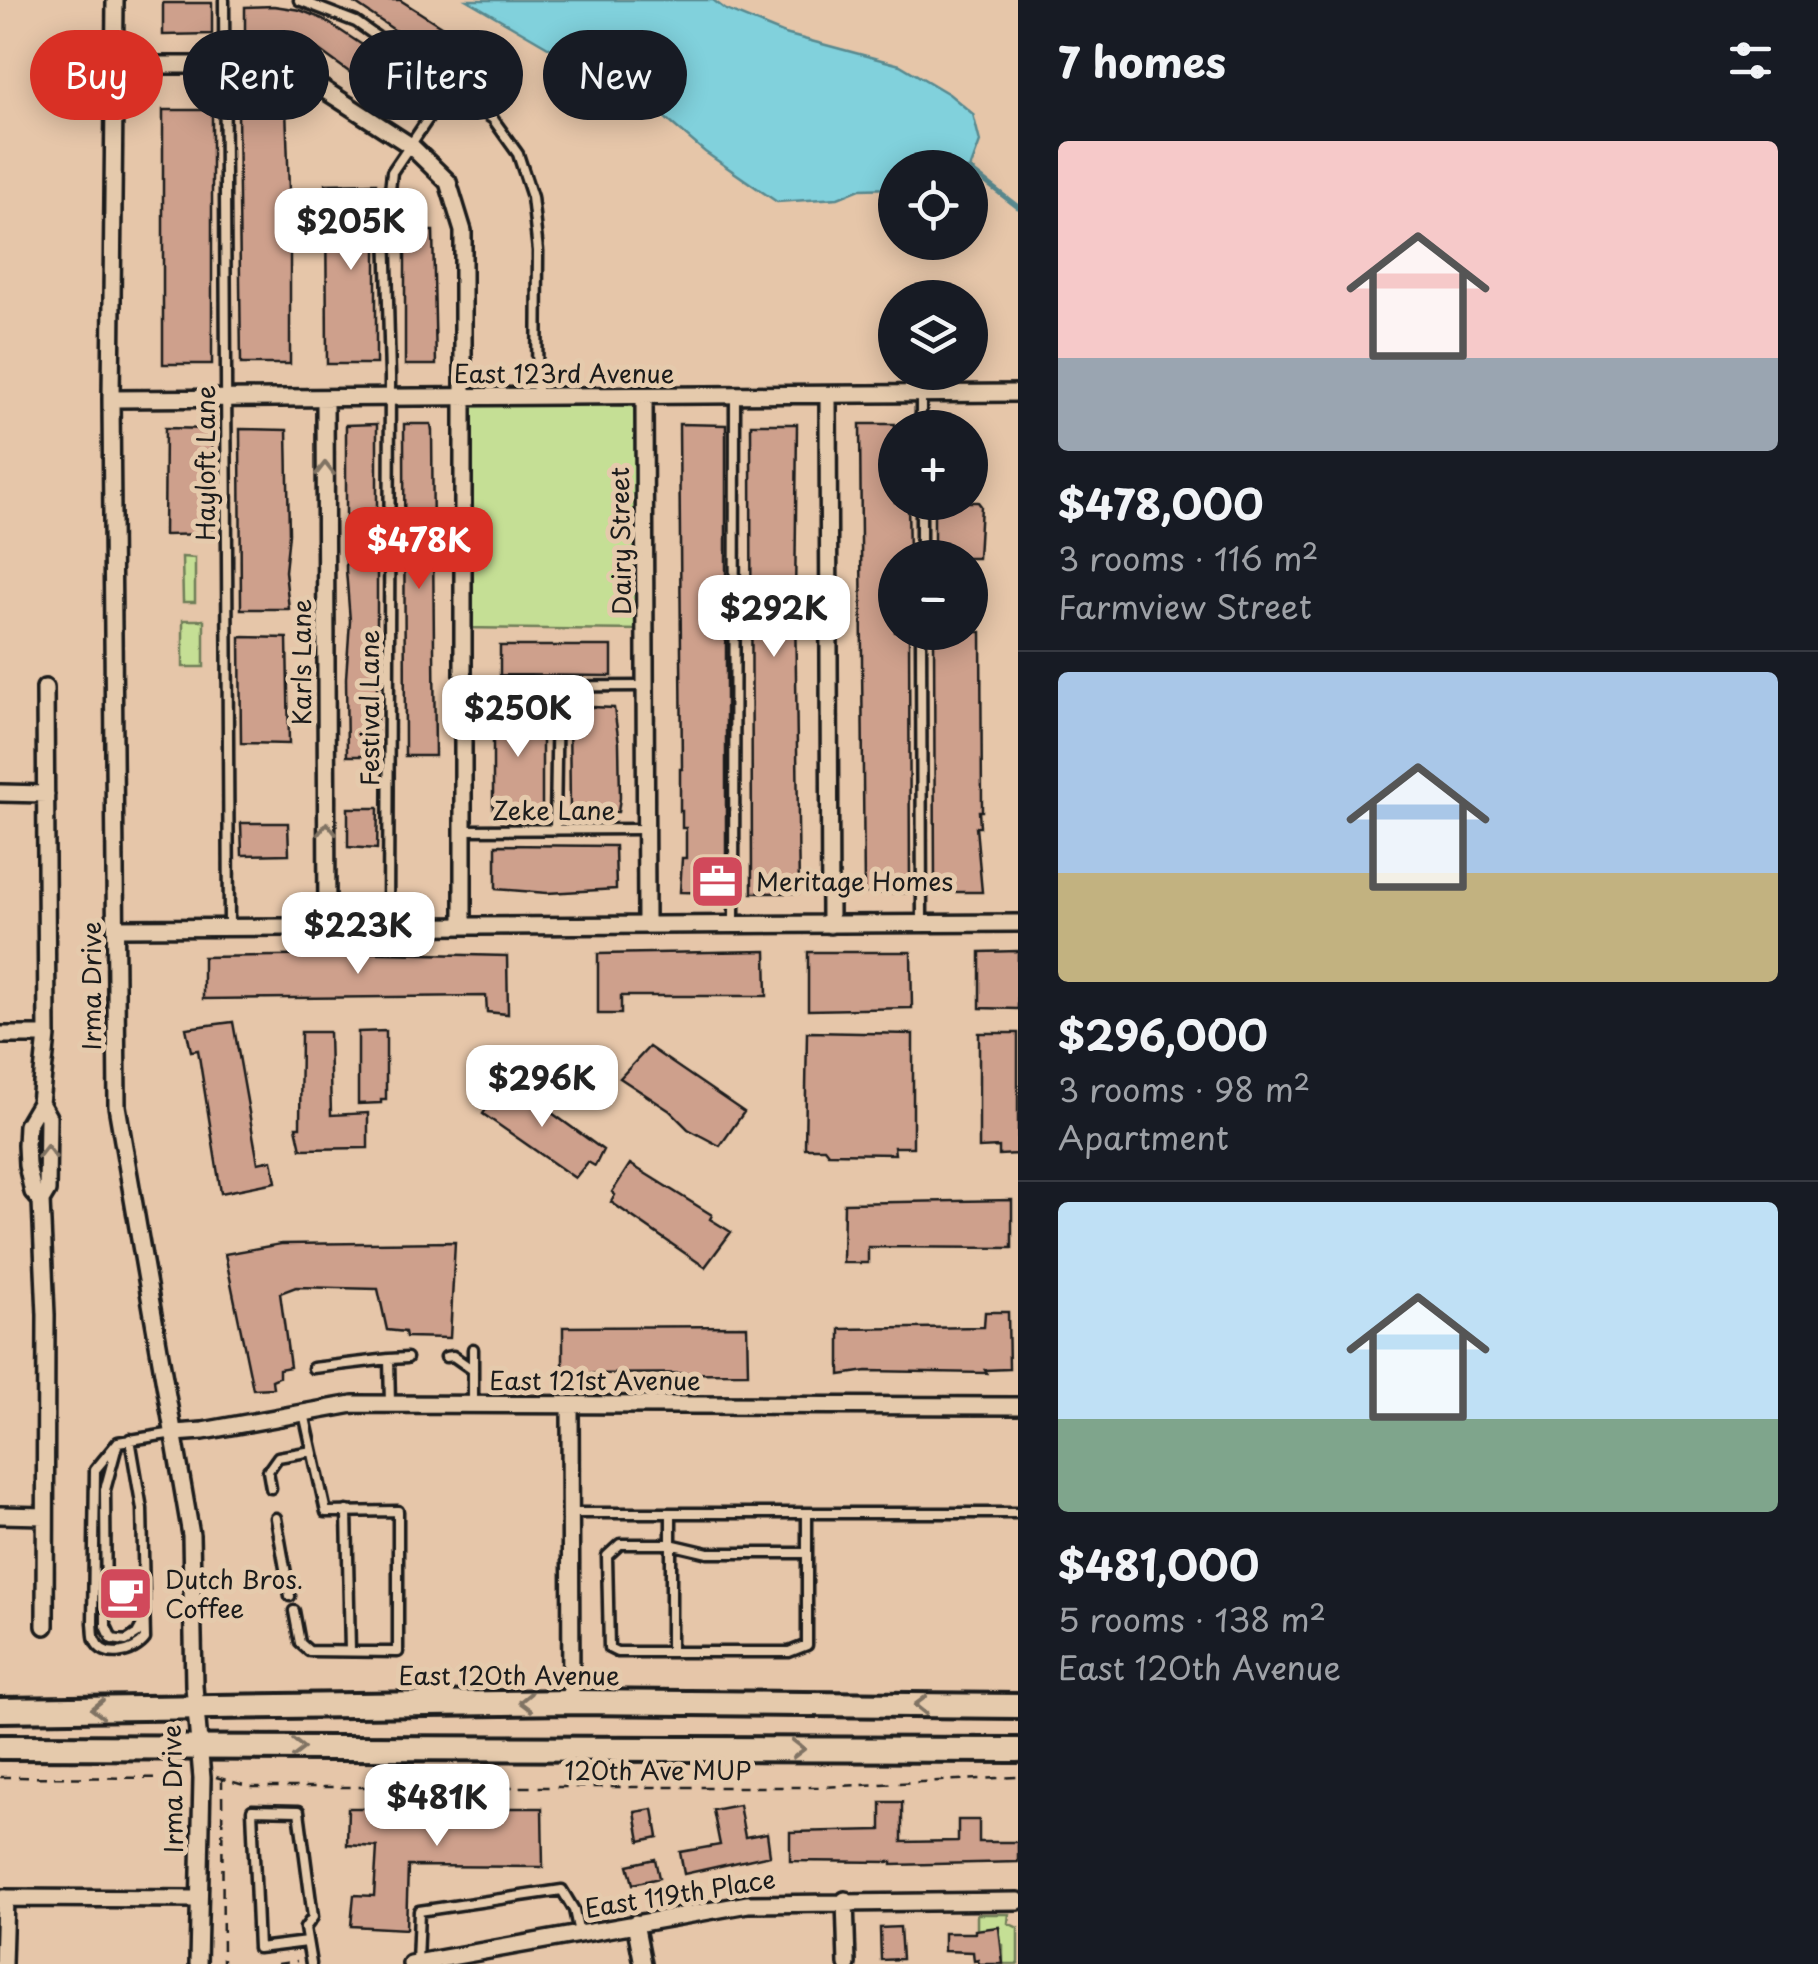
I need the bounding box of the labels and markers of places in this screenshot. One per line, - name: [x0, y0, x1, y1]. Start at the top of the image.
- pin: $205K: [281, 188, 421, 273]
- pin: $478K: [349, 507, 489, 592]
- pin: $292K: [704, 575, 844, 660]
- pin: $250K: [448, 675, 588, 760]
- office icon: Meritage Homes: [687, 851, 747, 911]
- place label: Meritage Homes: [756, 862, 953, 900]
- pin: $223K: [288, 892, 428, 977]
- pin: $296K: [472, 1045, 612, 1130]
- place label: Dutch Bros. Coffee: [165, 1560, 303, 1627]
- cafe icon: Dutch Bros. Coffee: [96, 1563, 156, 1623]
- pin: $481K: [367, 1764, 507, 1849]

